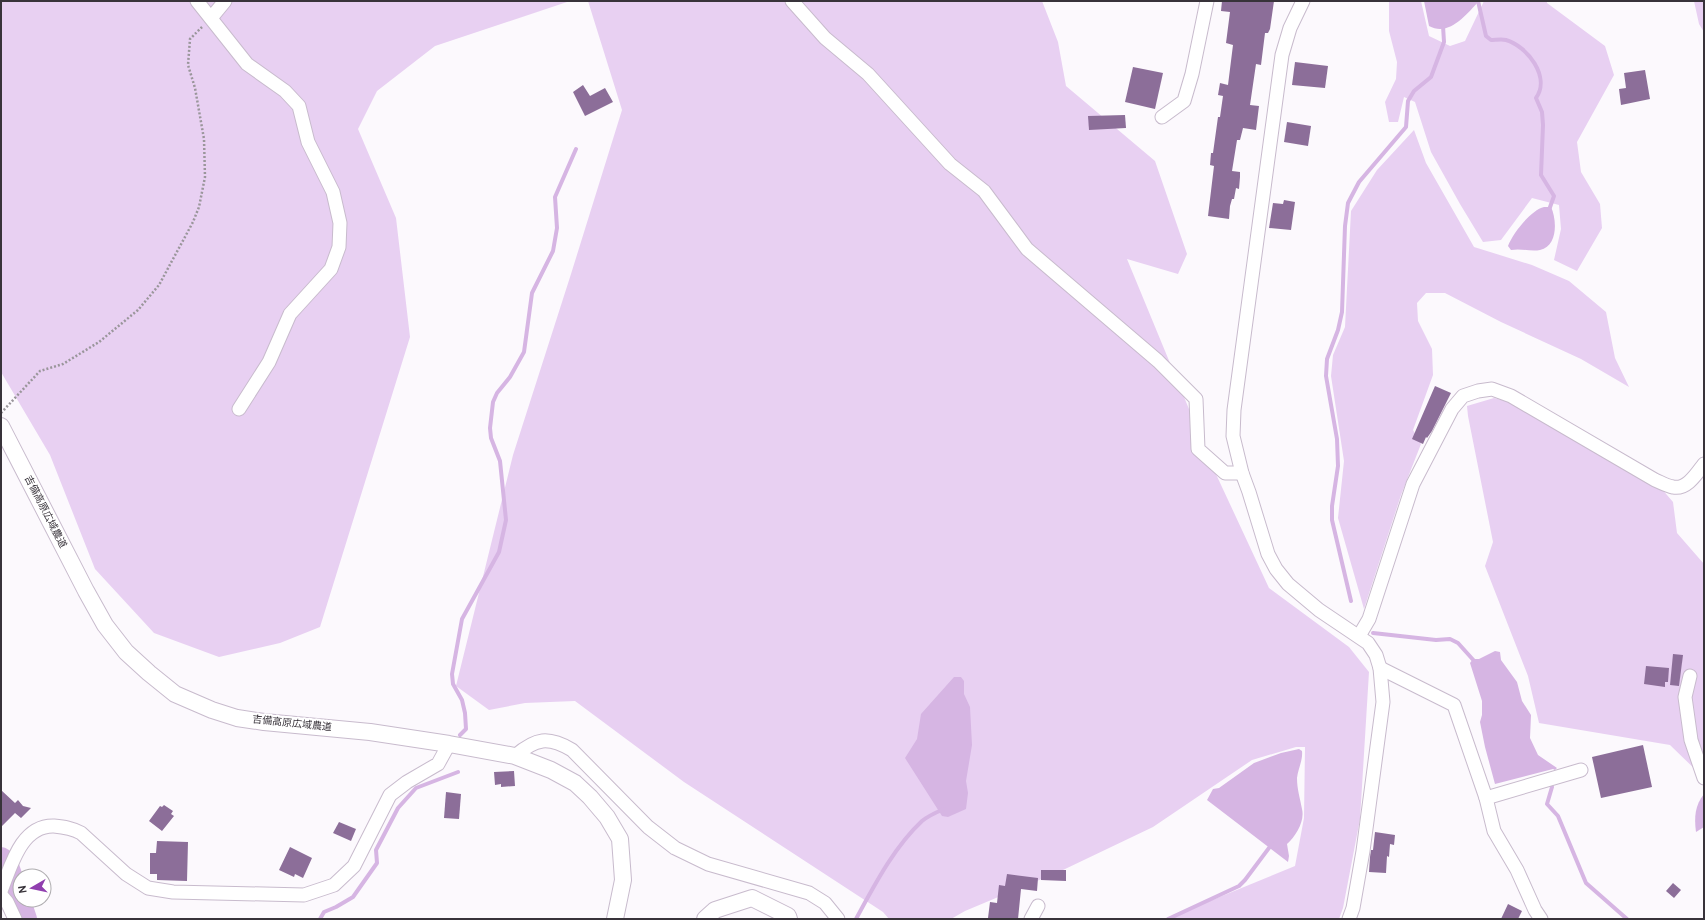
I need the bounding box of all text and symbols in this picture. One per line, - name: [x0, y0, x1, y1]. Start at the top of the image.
- street label: 吉備高原広域農道: [21, 473, 69, 551]
- street label: 吉備高原広域農道: [252, 713, 332, 735]
- north arrow: [12, 868, 52, 908]
- text: N: [16, 884, 31, 894]

